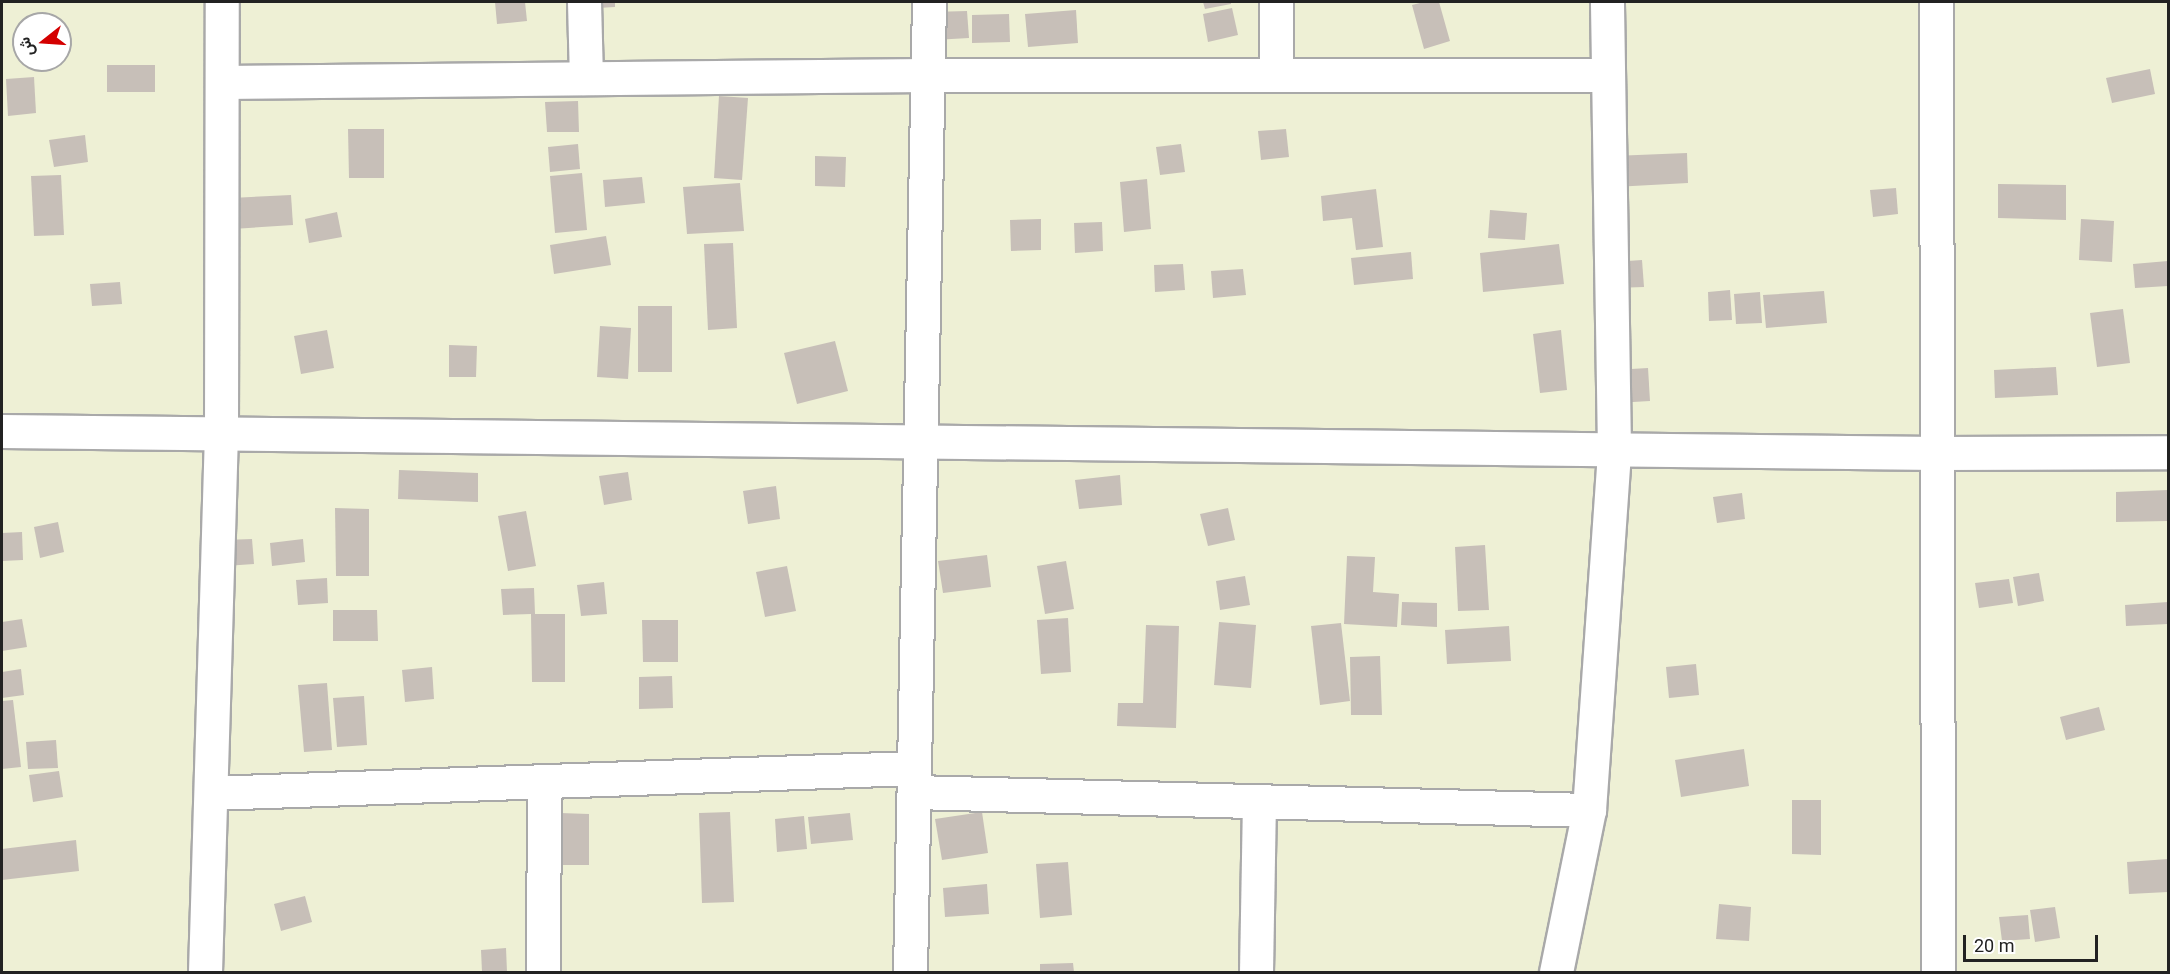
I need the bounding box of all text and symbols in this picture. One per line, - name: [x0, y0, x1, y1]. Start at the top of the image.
- north arrow: [12, 12, 72, 72]
- text: ش: [14, 35, 38, 59]
- scale bar: [1966, 923, 2101, 961]
- text: 20 m: [1974, 935, 2014, 956]

